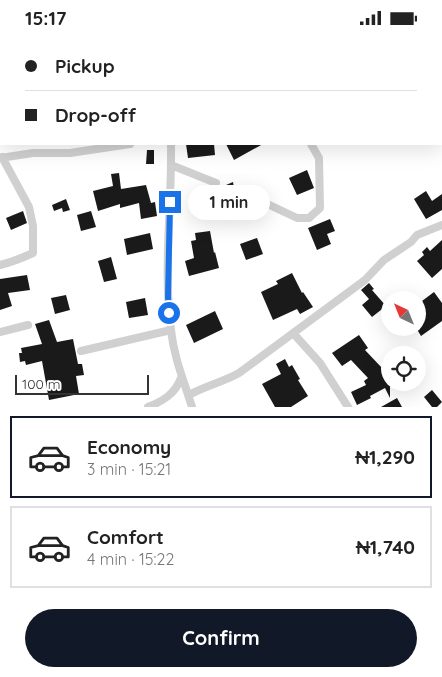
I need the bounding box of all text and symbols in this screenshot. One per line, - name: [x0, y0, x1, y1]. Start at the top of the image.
- text: 15:17: [25, 6, 66, 30]
- text: Pickup: [55, 54, 115, 78]
- text: Drop-off: [55, 103, 136, 127]
- callout: 1 min: [188, 185, 270, 219]
- route end: [159, 191, 181, 213]
- text: 1 min: [210, 192, 248, 212]
- north arrow: [381, 291, 426, 336]
- map controls: [381, 291, 426, 391]
- route start: [158, 302, 180, 324]
- button: locate: [381, 346, 426, 391]
- scale bar: [15, 372, 149, 395]
- text: 100 m: [22, 375, 60, 393]
- icon: car: [27, 435, 72, 480]
- text: Economy: [87, 435, 171, 459]
- text: ₦1,290: [355, 445, 415, 469]
- text: 3 min · 15:21: [87, 459, 171, 479]
- icon: car: [27, 525, 72, 570]
- text: Comfort: [87, 525, 164, 549]
- text: ₦1,740: [356, 535, 415, 559]
- text: 4 min · 15:22: [87, 549, 174, 569]
- button: Confirm: [25, 609, 417, 667]

